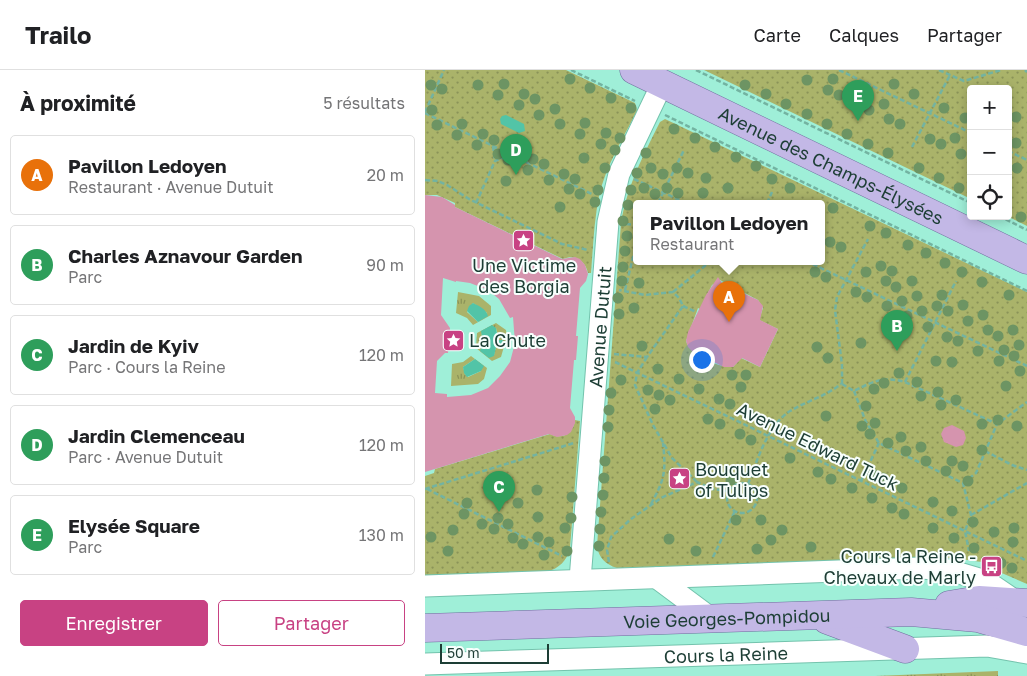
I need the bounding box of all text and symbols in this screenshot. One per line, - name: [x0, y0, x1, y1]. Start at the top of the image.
- text: Trailo: [25, 20, 91, 49]
- text: Carte: [754, 24, 801, 46]
- text: Calques: [829, 24, 899, 46]
- text: Partager: [927, 24, 1002, 46]
- pin: E: [842, 80, 874, 121]
- map controls: [967, 85, 1012, 220]
- button: +: [967, 85, 1012, 130]
- text: À proximité: [20, 90, 136, 116]
- text: 5 résultats: [323, 93, 405, 113]
- street label: Avenue des Champs-Élysées: [715, 102, 947, 229]
- button: −: [967, 130, 1012, 175]
- pin: D: [500, 134, 532, 175]
- text: Pavillon Ledoyen: [68, 154, 227, 177]
- text: A: [31, 165, 43, 185]
- text: 20 m: [367, 165, 404, 185]
- button: locate: [967, 175, 1012, 220]
- text: Restaurant · Avenue Dutuit: [68, 177, 274, 197]
- popup: [633, 200, 825, 265]
- text: Pavillon Ledoyen: [650, 211, 808, 234]
- place icon: Une Victime des Borgia: [512, 228, 536, 252]
- text: Restaurant: [650, 234, 735, 254]
- text: Charles Aznavour Garden: [68, 244, 302, 267]
- place label: Une Victime des Borgia: [472, 254, 576, 297]
- text: B: [31, 255, 43, 275]
- text: 90 m: [366, 255, 404, 275]
- street label: Avenue Dutuit: [584, 265, 616, 388]
- text: Parc: [68, 267, 102, 287]
- pin: A: [713, 281, 745, 322]
- pin: B: [881, 310, 913, 351]
- place icon: La Chute: [441, 328, 465, 352]
- place label: La Chute: [469, 329, 546, 351]
- text: Jardin de Kyiv: [68, 334, 199, 357]
- text: C: [31, 345, 43, 365]
- text: 120 m: [359, 345, 404, 365]
- your location: [689, 347, 715, 373]
- text: Parc · Cours la Reine: [68, 357, 225, 377]
- street label: Avenue Edward Tuck: [734, 397, 902, 495]
- text: Jardin Clemenceau: [68, 424, 245, 447]
- text: D: [31, 435, 43, 455]
- text: 120 m: [359, 435, 404, 455]
- text: Parc · Avenue Dutuit: [68, 447, 223, 467]
- place label: Bouquet of Tulips: [695, 458, 768, 501]
- place icon: Bouquet of Tulips: [667, 467, 691, 491]
- pin: C: [483, 471, 515, 512]
- text: Elysée Square: [68, 514, 200, 537]
- text: E: [32, 525, 42, 545]
- text: 130 m: [359, 525, 404, 545]
- text: Parc: [68, 537, 102, 557]
- place label: Cours la Reine - Chevaux de Marly: [823, 545, 976, 588]
- bus stop icon: Cours la Reine - Chevaux de Marly: [980, 554, 1004, 578]
- button: Enregistrer: [20, 600, 208, 646]
- button: Partager: [218, 600, 405, 646]
- street label: Voie Georges-Pompidou: [623, 604, 831, 632]
- scale bar: [440, 641, 549, 664]
- street label: Cours la Reine: [663, 641, 788, 667]
- text: 50 m: [447, 644, 480, 661]

